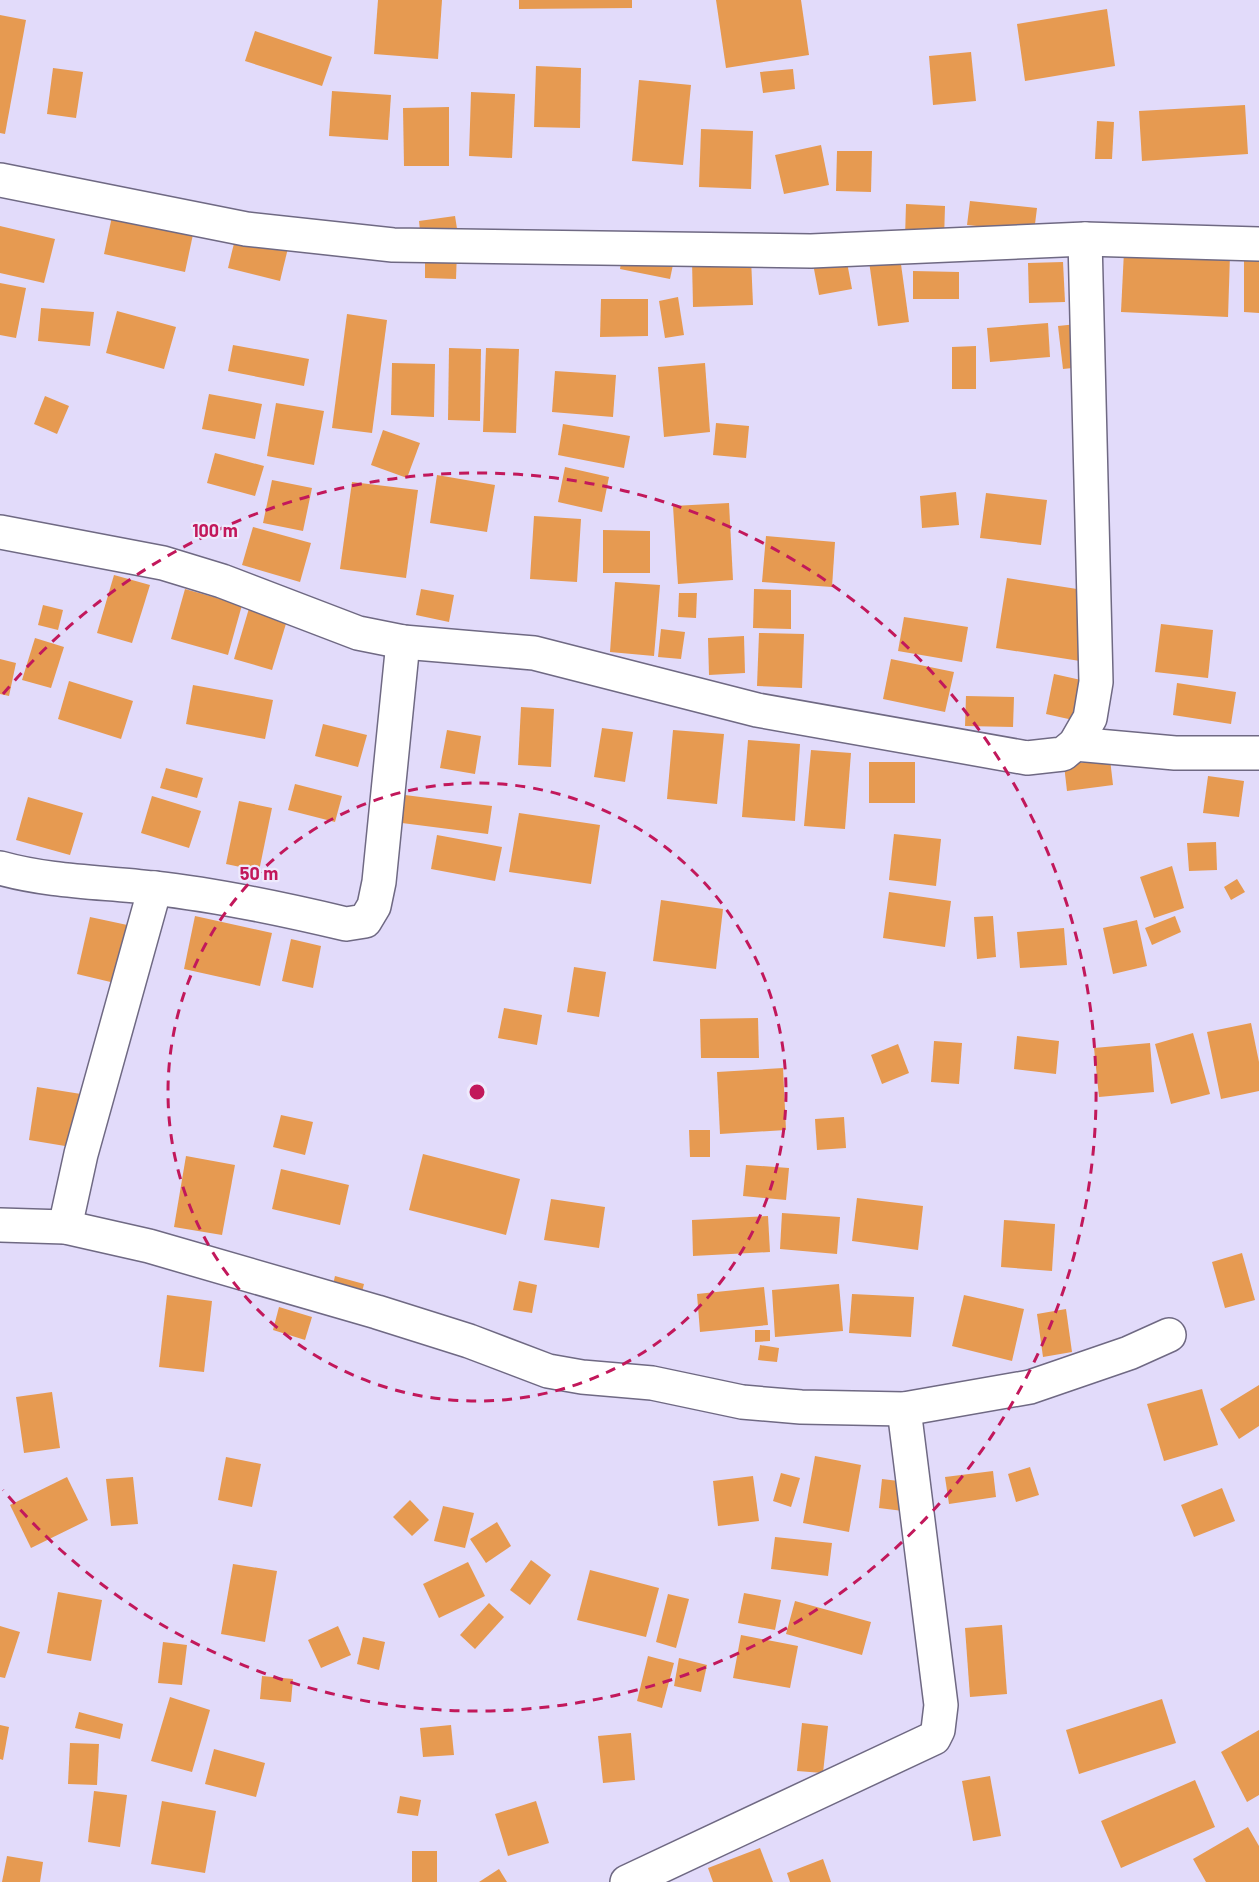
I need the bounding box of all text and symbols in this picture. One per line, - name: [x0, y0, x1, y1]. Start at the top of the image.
- text: 100 m: [192, 519, 238, 541]
- text: 50 m: [240, 862, 278, 884]
- centre of rings: [467, 1082, 487, 1102]

